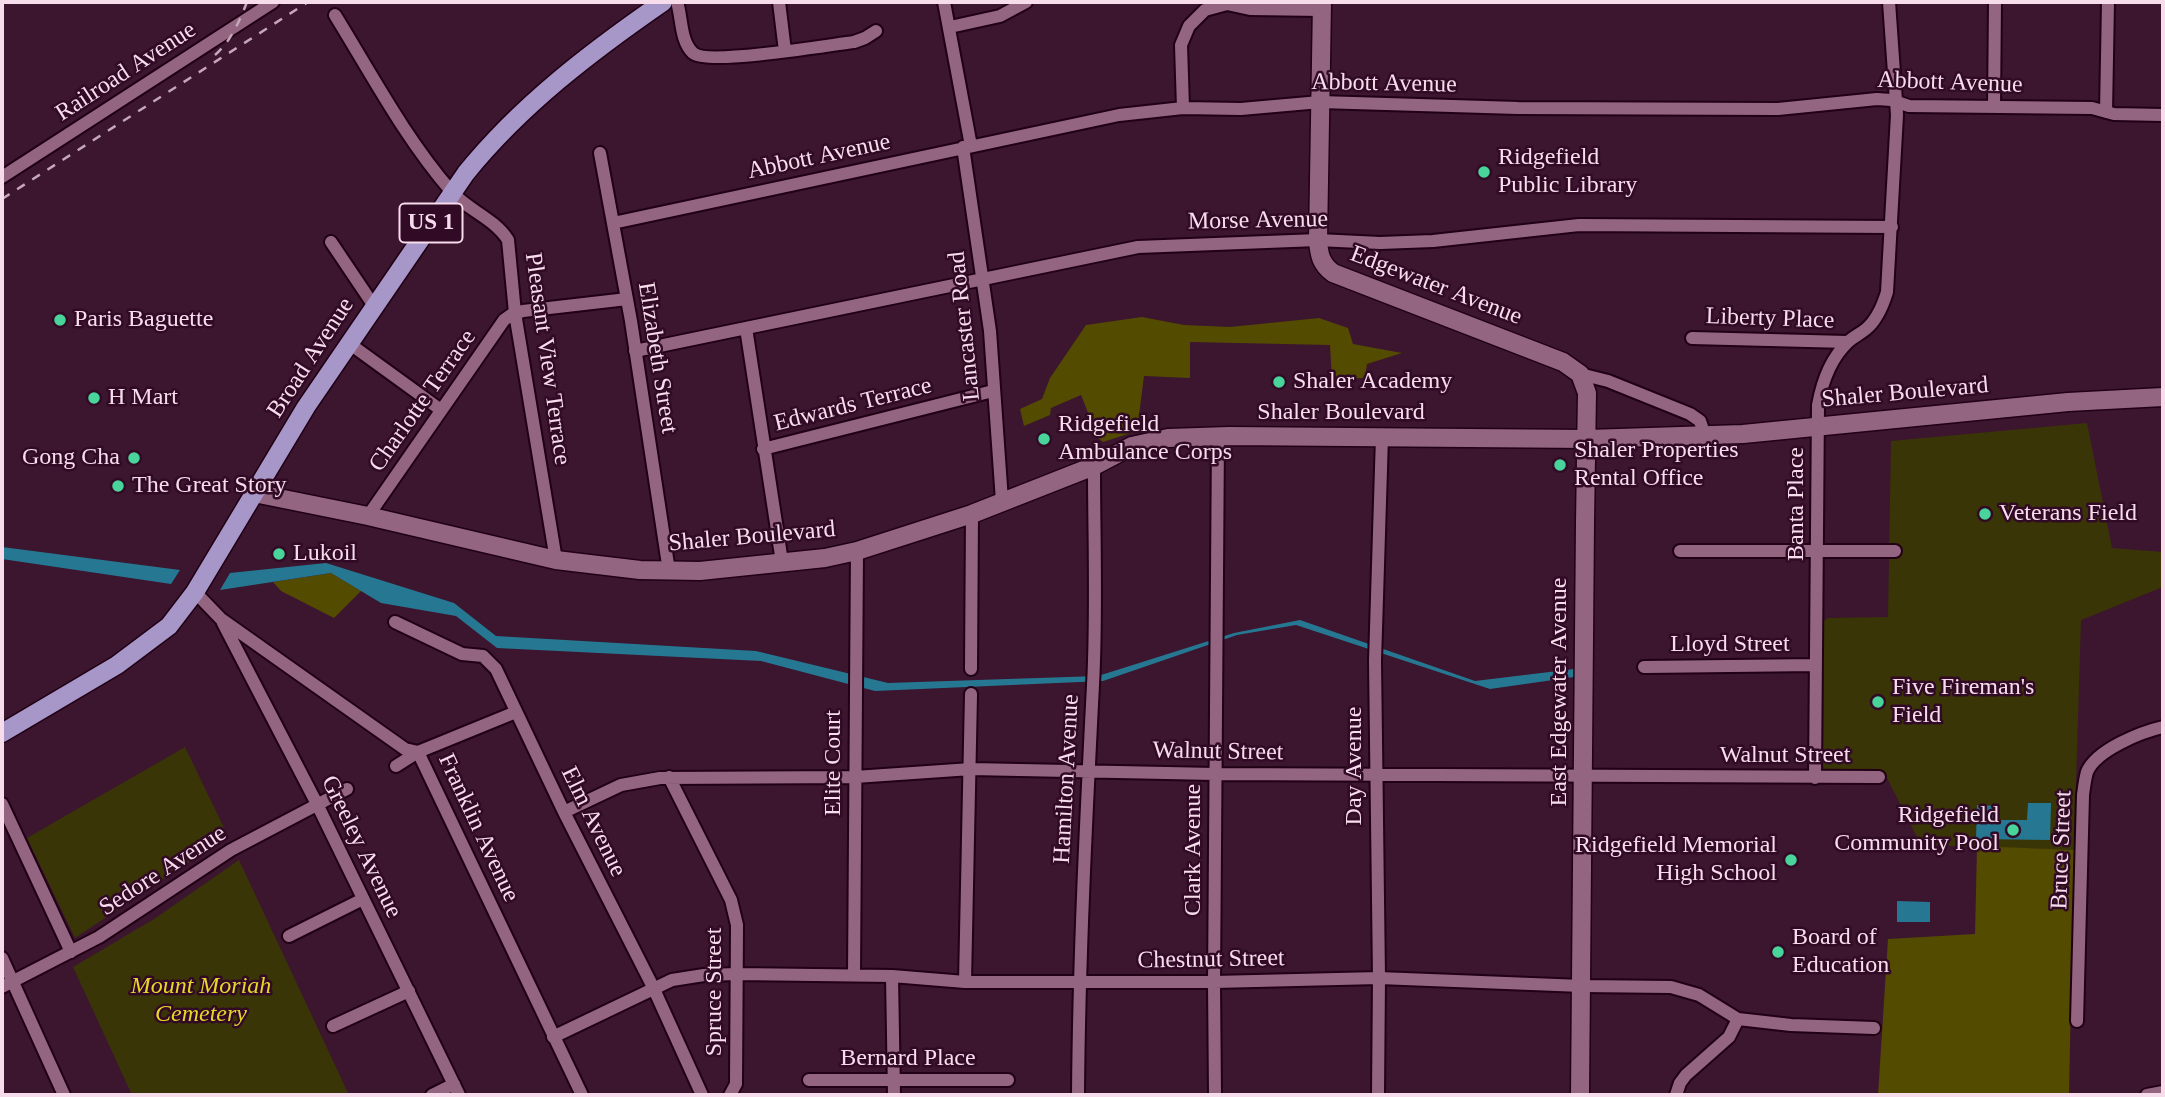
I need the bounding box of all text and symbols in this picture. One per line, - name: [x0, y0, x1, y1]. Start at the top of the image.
- street label: Railroad Avenue: [50, 16, 202, 128]
- street label: Abbott Avenue: [1877, 66, 2023, 100]
- street label: Abbott Avenue: [1311, 68, 1457, 100]
- street label: Abbott Avenue: [745, 128, 893, 186]
- place label: Ridgefield Public Library: [1498, 144, 1637, 200]
- marker: Ridgefield Public Library: [1476, 164, 1492, 180]
- road number: US 1: [400, 204, 462, 243]
- street label: Morse Avenue: [1188, 205, 1328, 237]
- street label: Edgewater Avenue: [1346, 240, 1526, 332]
- street label: Lancaster Road: [943, 250, 987, 402]
- street label: Pleasant View Terrace: [518, 251, 576, 467]
- street label: Elizabeth Street: [631, 280, 683, 436]
- street label: Broad Avenue: [261, 292, 361, 424]
- street label: Liberty Place: [1705, 302, 1835, 336]
- place label: Paris Baguette: [74, 306, 213, 334]
- marker: Paris Baguette: [52, 312, 68, 328]
- street label: Charlotte Terrace: [363, 324, 483, 478]
- place label: Shaler Academy: [1293, 368, 1452, 396]
- street label: Edwards Terrace: [771, 371, 935, 439]
- street label: Shaler Boulevard: [1820, 371, 1990, 415]
- marker: Shaler Academy: [1271, 374, 1287, 390]
- place label: H Mart: [108, 384, 178, 412]
- marker: H Mart: [86, 390, 102, 406]
- street label: Shaler Boulevard: [1257, 399, 1425, 427]
- place label: Ridgefield Ambulance Corps: [1058, 411, 1232, 467]
- marker: Ridgefield Ambulance Corps: [1036, 431, 1052, 447]
- place label: Shaler Properties Rental Office: [1574, 437, 1739, 493]
- place label: Gong Cha: [22, 444, 120, 472]
- street label: Banta Place: [1783, 447, 1811, 561]
- marker: Gong Cha: [126, 450, 142, 466]
- marker: Shaler Properties Rental Office: [1552, 457, 1568, 473]
- place label: The Great Story: [132, 472, 287, 500]
- marker: The Great Story: [110, 478, 126, 494]
- place label: Veterans Field: [1999, 500, 2137, 528]
- marker: Veterans Field: [1977, 506, 1993, 522]
- street label: Shaler Boulevard: [667, 515, 837, 559]
- place label: Lukoil: [293, 540, 357, 568]
- marker: Lukoil: [271, 546, 287, 562]
- street label: East Edgewater Avenue: [1546, 578, 1574, 806]
- street label: Lloyd Street: [1670, 631, 1790, 659]
- place label: Five Fireman's Field: [1892, 674, 2034, 730]
- street label: Hamilton Avenue: [1048, 694, 1086, 864]
- marker: Five Fireman's Field: [1870, 694, 1886, 710]
- street label: Day Avenue: [1341, 707, 1369, 825]
- street label: Elite Court: [820, 710, 848, 816]
- street label: Walnut Street: [1152, 736, 1284, 768]
- street label: Walnut Street: [1720, 742, 1850, 770]
- street label: Franklin Avenue: [431, 749, 525, 907]
- street label: Elm Avenue: [554, 762, 632, 882]
- street label: Greeley Avenue: [314, 771, 408, 923]
- street label: Clark Avenue: [1180, 784, 1208, 916]
- street label: Bruce Street: [2046, 790, 2078, 910]
- place label: Ridgefield Community Pool: [1834, 802, 1999, 858]
- street label: Sedore Avenue: [94, 819, 232, 923]
- marker: Ridgefield Community Pool: [2005, 822, 2021, 838]
- place label: Ridgefield Memorial High School: [1575, 832, 1777, 888]
- marker: Ridgefield Memorial High School: [1783, 852, 1799, 868]
- place label: Board of Education: [1792, 924, 1889, 980]
- street label: Spruce Street: [701, 928, 729, 1056]
- street label: Chestnut Street: [1137, 944, 1285, 976]
- marker: Board of Education: [1770, 944, 1786, 960]
- park label: Mount Moriah Cemetery: [131, 973, 271, 1029]
- street label: Bernard Place: [840, 1045, 976, 1073]

